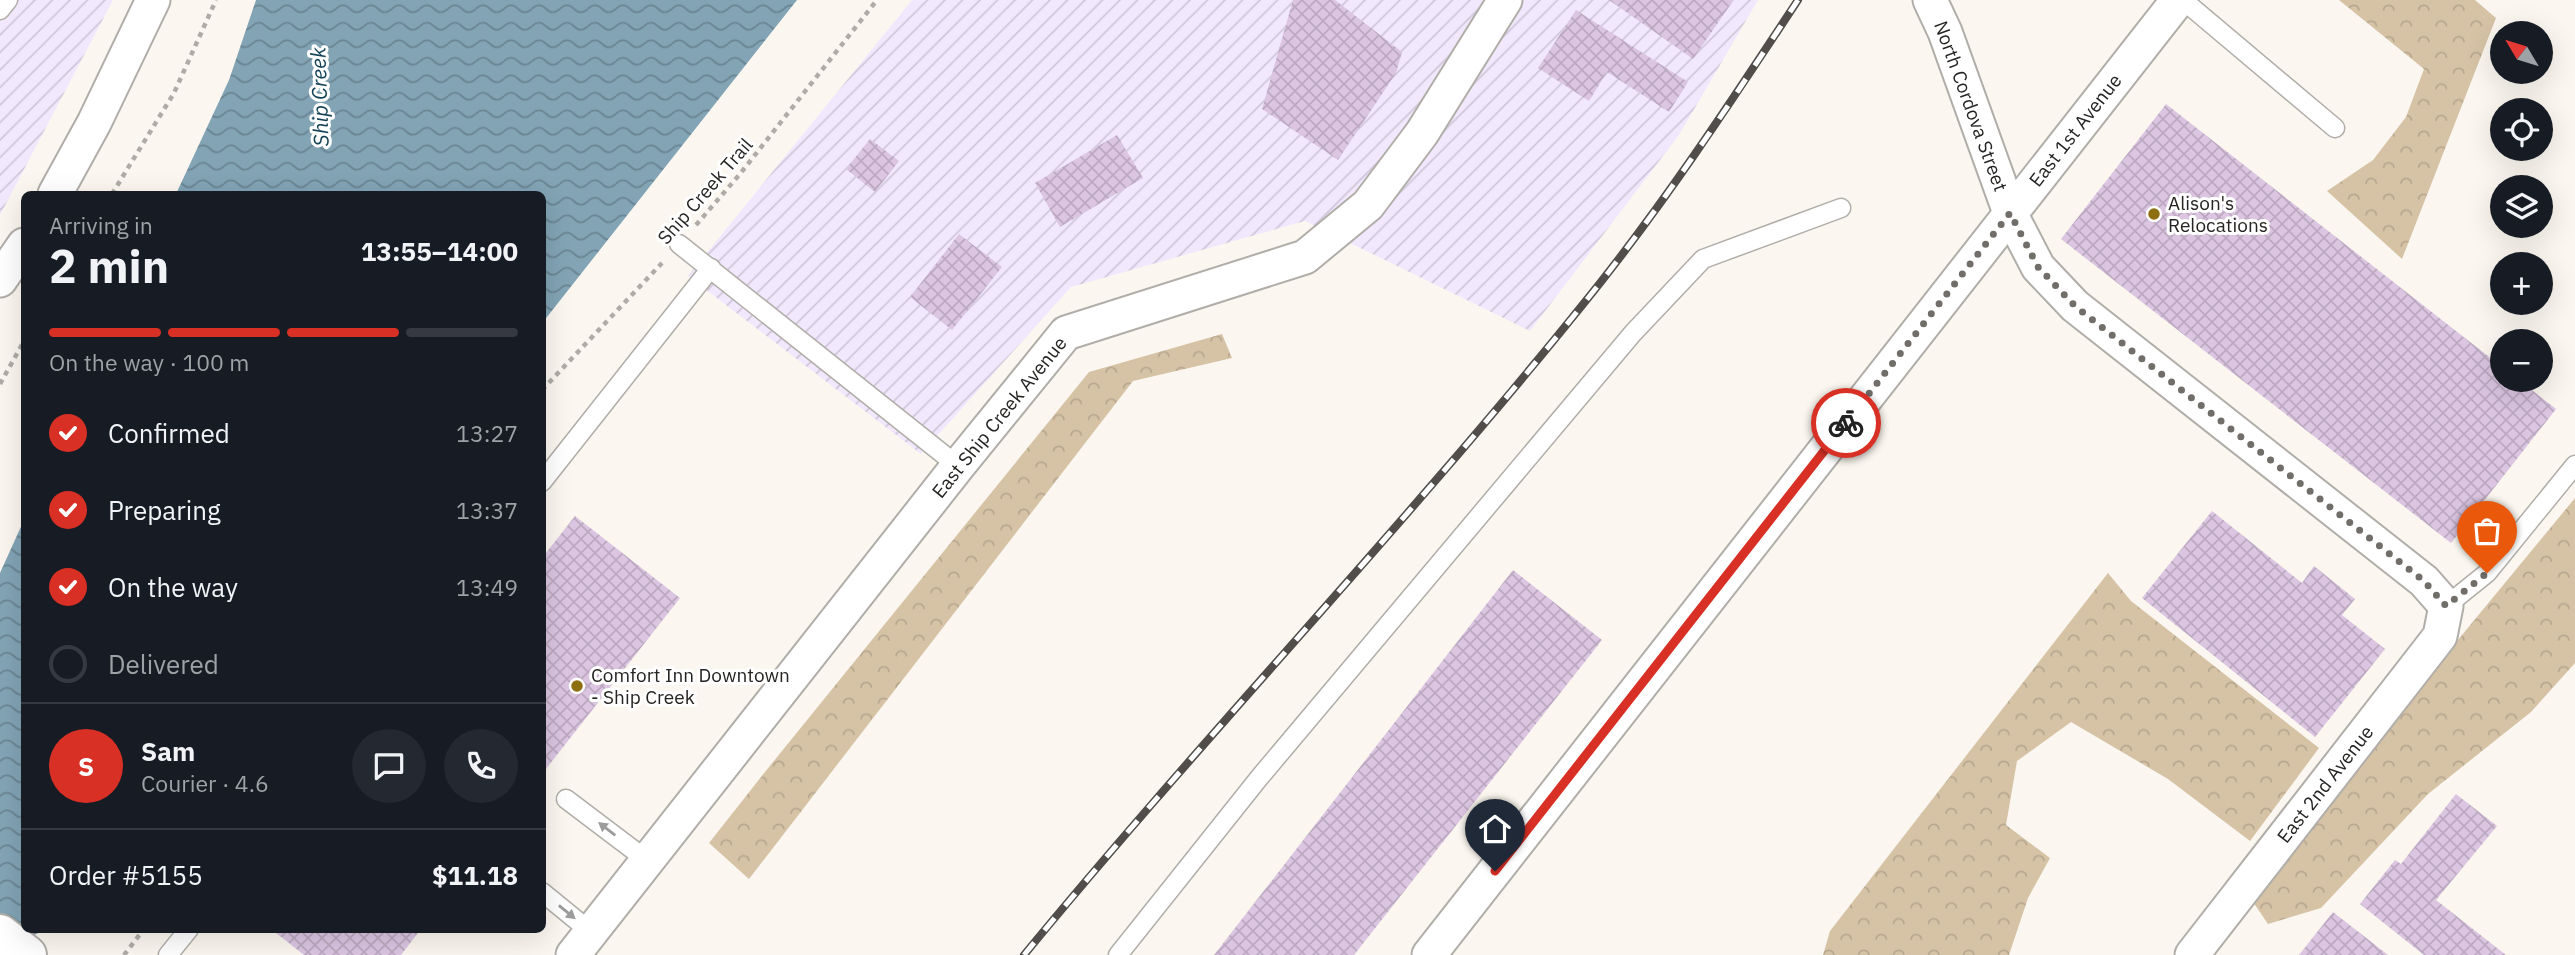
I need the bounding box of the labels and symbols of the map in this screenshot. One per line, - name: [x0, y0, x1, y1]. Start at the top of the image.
- street label: North Cordova Street: [1929, 17, 2013, 195]
- north arrow: [2490, 21, 2553, 84]
- water label: Ship Creek: [303, 46, 335, 147]
- street label: East 1st Avenue: [2023, 69, 2127, 191]
- street label: Ship Creek Trail: [652, 133, 758, 249]
- place label: Alison's Relocations: [2168, 191, 2268, 237]
- marker: Alison's Relocations: [2146, 206, 2162, 222]
- street label: East Ship Creek Avenue: [926, 331, 1072, 503]
- courier: [1811, 388, 1881, 458]
- pin: [2457, 501, 2517, 573]
- place label: Comfort Inn Downtown - Ship Creek: [591, 663, 790, 709]
- marker: Comfort Inn Downtown - Ship Creek: [569, 678, 585, 694]
- street label: East 2nd Avenue: [2272, 720, 2378, 848]
- pin: [1465, 799, 1525, 871]
- one-way arrow: [598, 822, 617, 836]
- one-way arrow: [558, 904, 575, 919]

